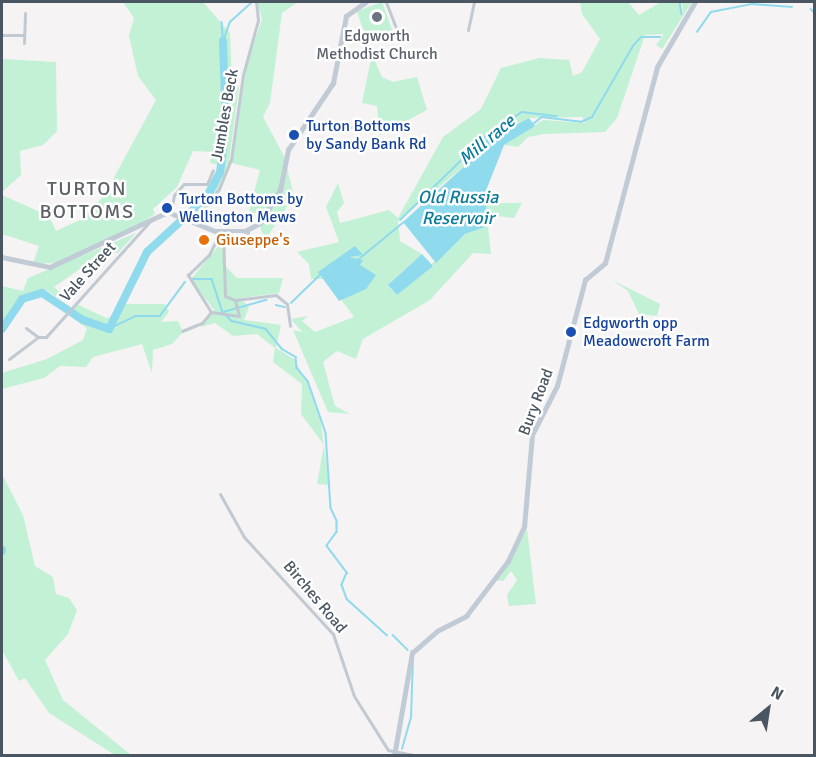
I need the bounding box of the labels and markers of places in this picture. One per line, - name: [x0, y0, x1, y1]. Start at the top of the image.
- marker: Edgworth Methodist Church: [370, 10, 384, 24]
- place label: Edgworth Methodist Church: [316, 26, 438, 64]
- place label: Turton Bottoms by Sandy Bank Rd: [306, 116, 427, 154]
- marker: Turton Bottoms by Sandy Bank Rd: [287, 128, 301, 142]
- place label: Turton Bottoms by Wellington Mews: [179, 189, 303, 227]
- marker: Turton Bottoms by Wellington Mews: [160, 201, 174, 215]
- place label: Giuseppe's: [216, 230, 290, 250]
- marker: Giuseppe's: [197, 233, 211, 247]
- place label: Edgworth opp Meadowcroft Farm: [583, 313, 710, 351]
- marker: Edgworth opp Meadowcroft Farm: [564, 325, 578, 339]

